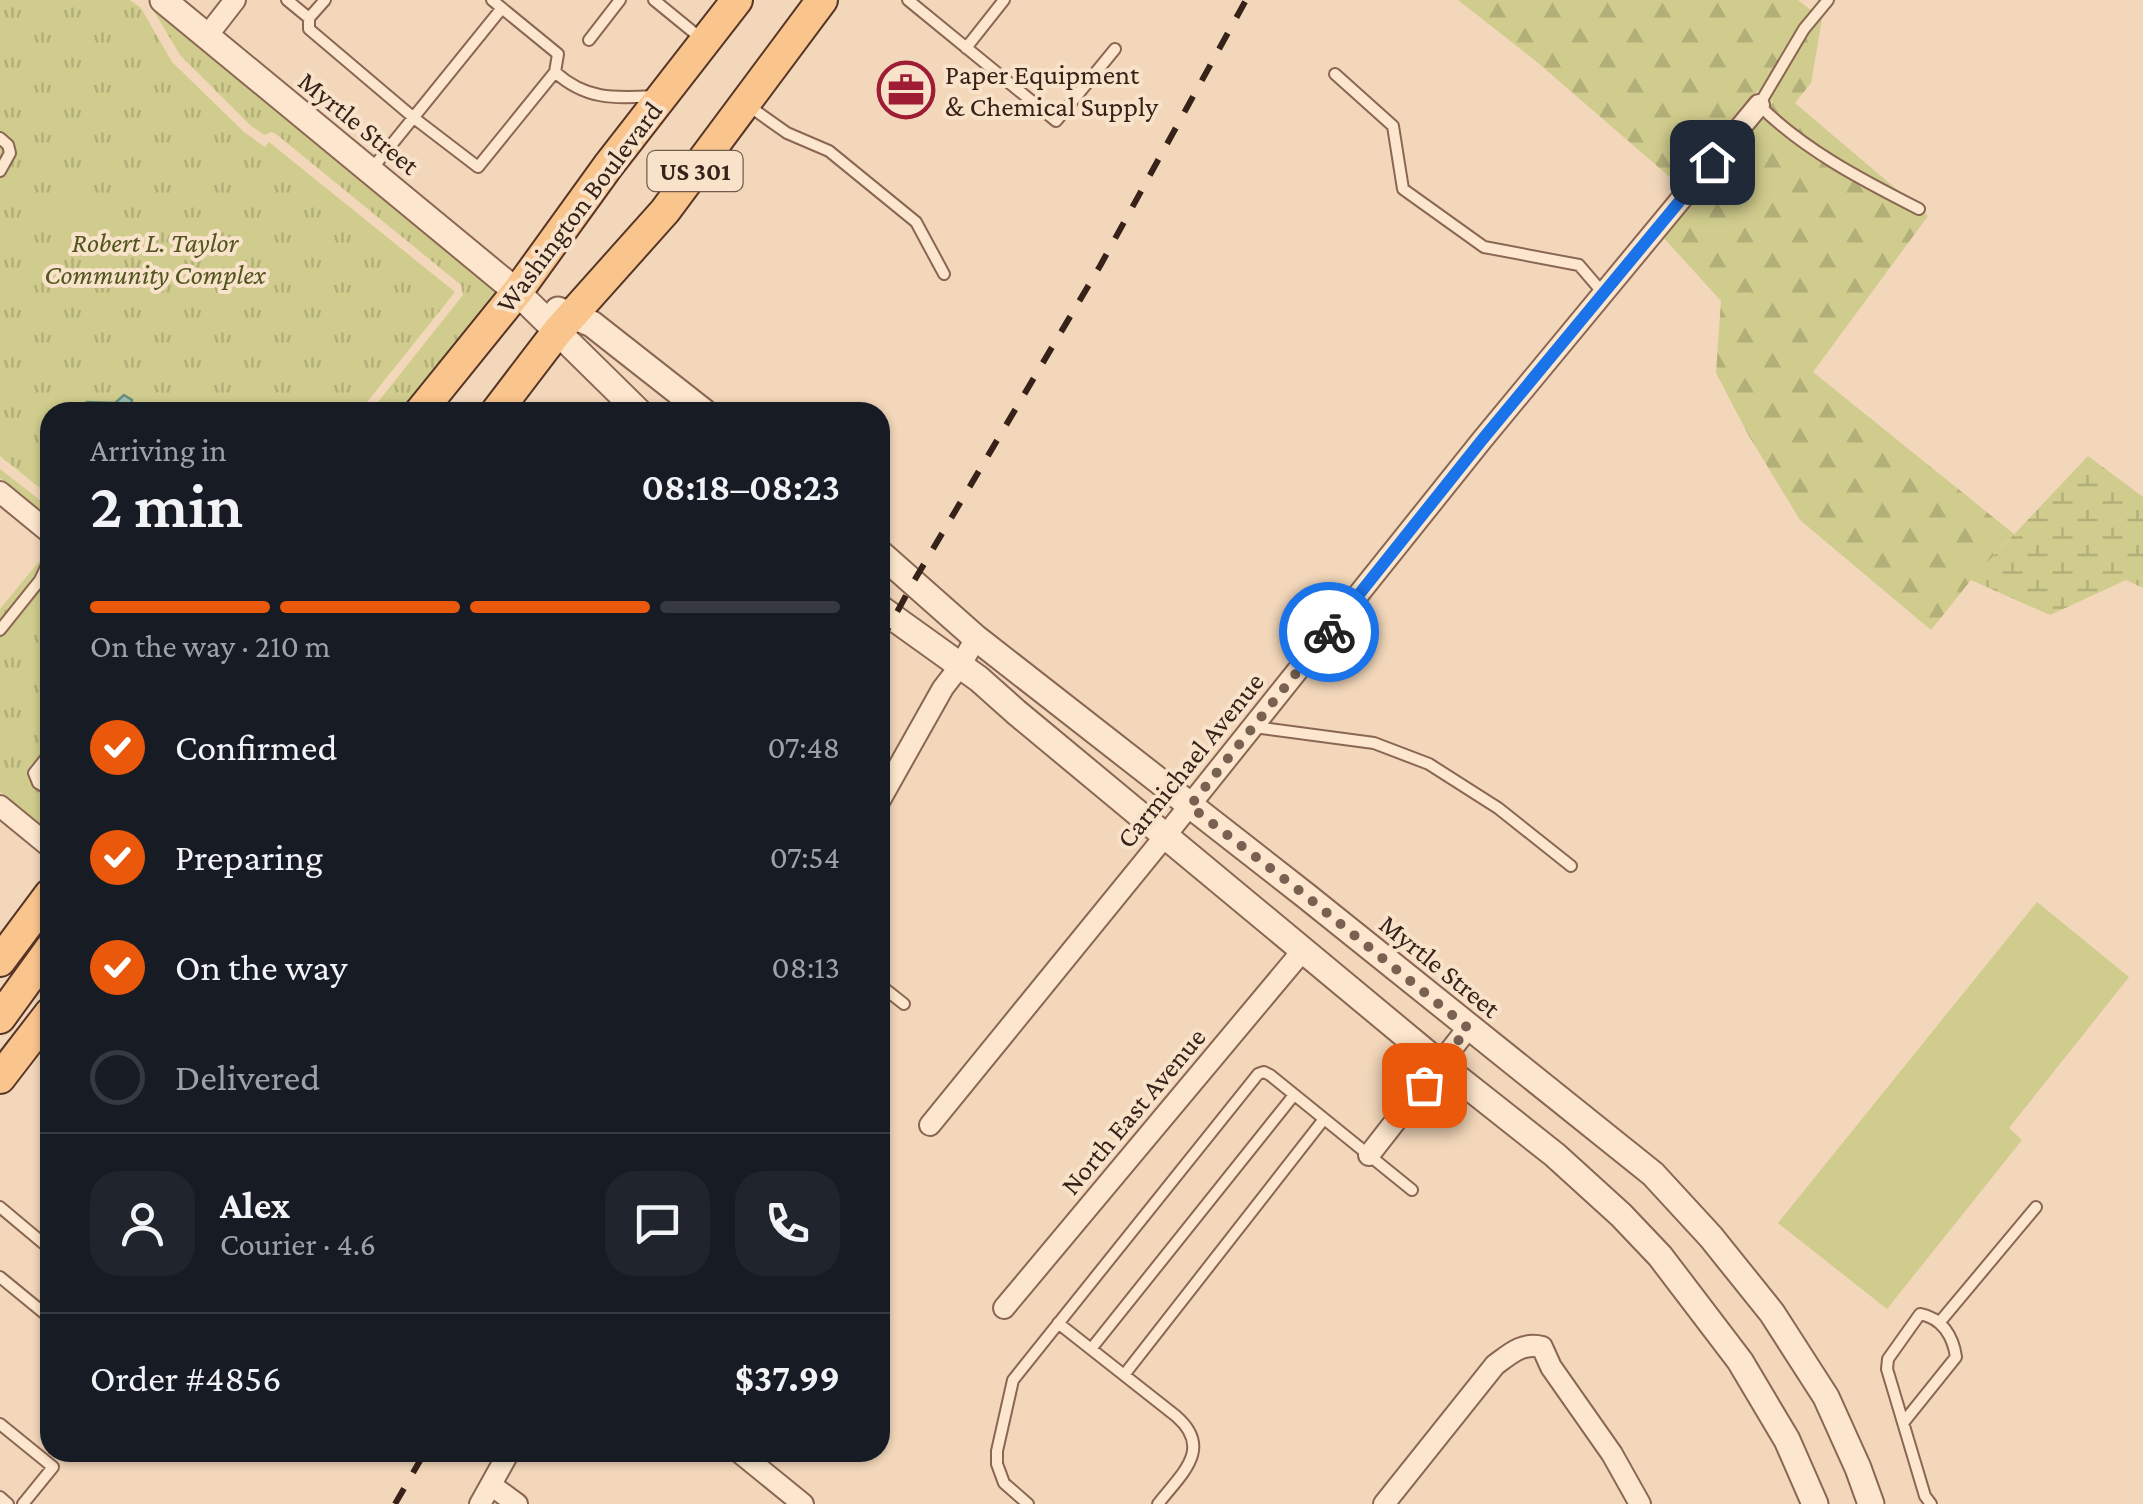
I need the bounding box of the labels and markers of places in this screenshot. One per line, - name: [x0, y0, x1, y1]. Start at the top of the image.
- place label: Paper Equipment & Chemical Supply: [945, 59, 1159, 122]
- office icon: Paper Equipment & Chemical Supply: [876, 60, 936, 120]
- pin: [1670, 120, 1755, 205]
- pin: [1382, 1043, 1467, 1128]

